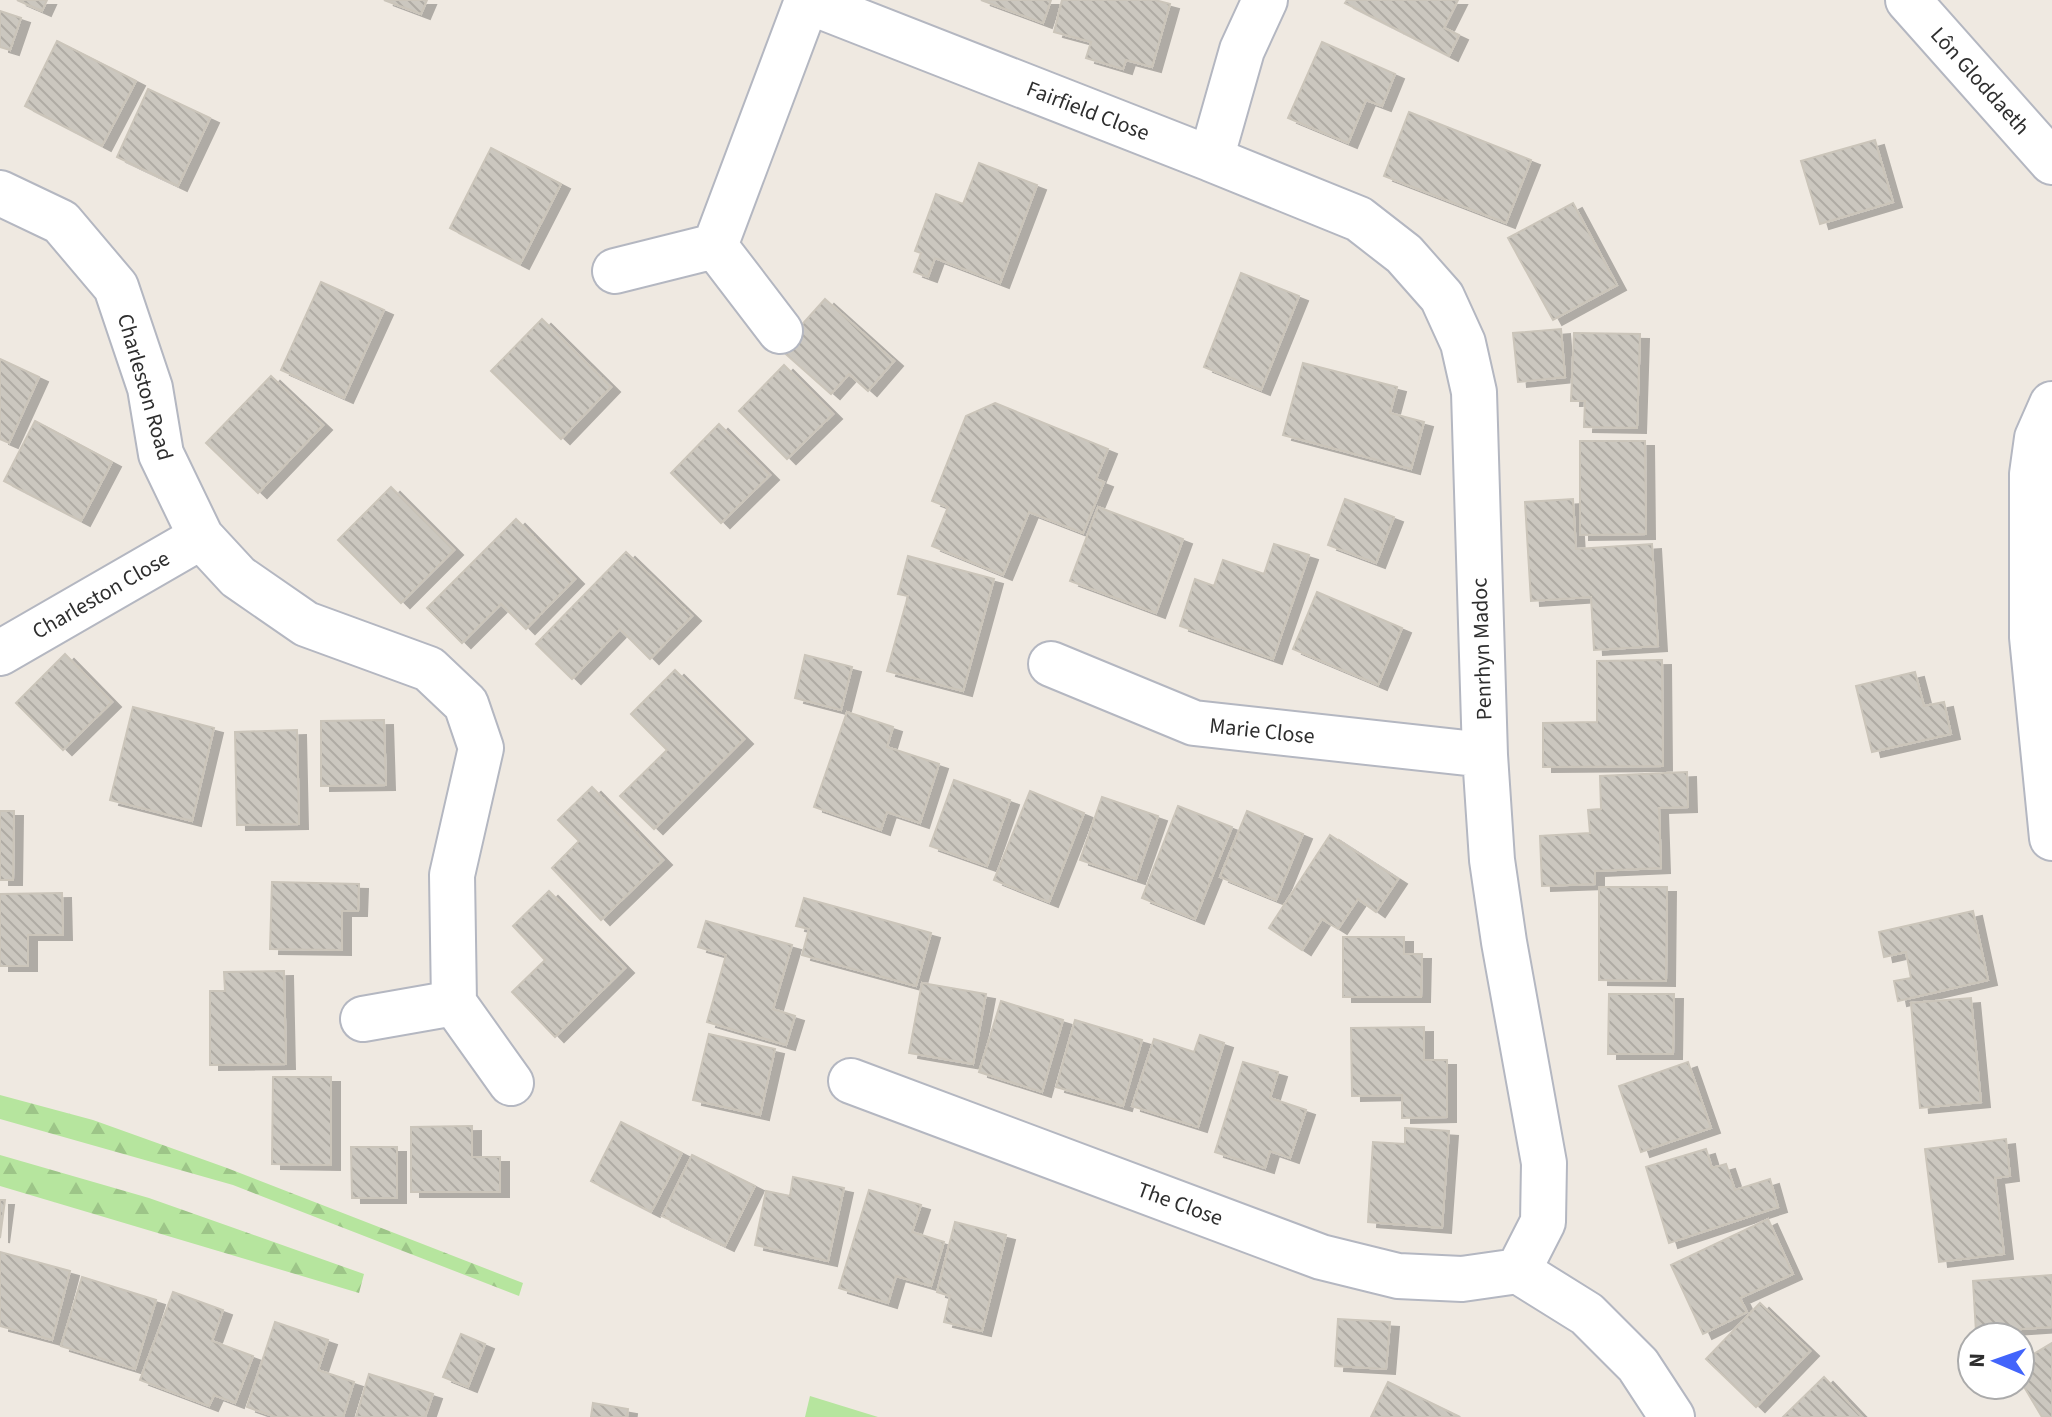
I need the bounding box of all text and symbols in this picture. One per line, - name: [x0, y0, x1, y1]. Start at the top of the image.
- street label: Lôn Gloddaeth: [1923, 20, 2037, 142]
- street label: Fairfield Close: [1022, 73, 1154, 149]
- street label: Charleston Road: [109, 310, 181, 464]
- street label: Charleston Close: [26, 543, 176, 647]
- street label: Penrhyn Madoc: [1464, 577, 1500, 721]
- street label: Marie Close: [1208, 710, 1316, 752]
- street label: The Close: [1133, 1174, 1227, 1234]
- north arrow: [1956, 1321, 2036, 1401]
- text: N: [1961, 1352, 1993, 1368]

